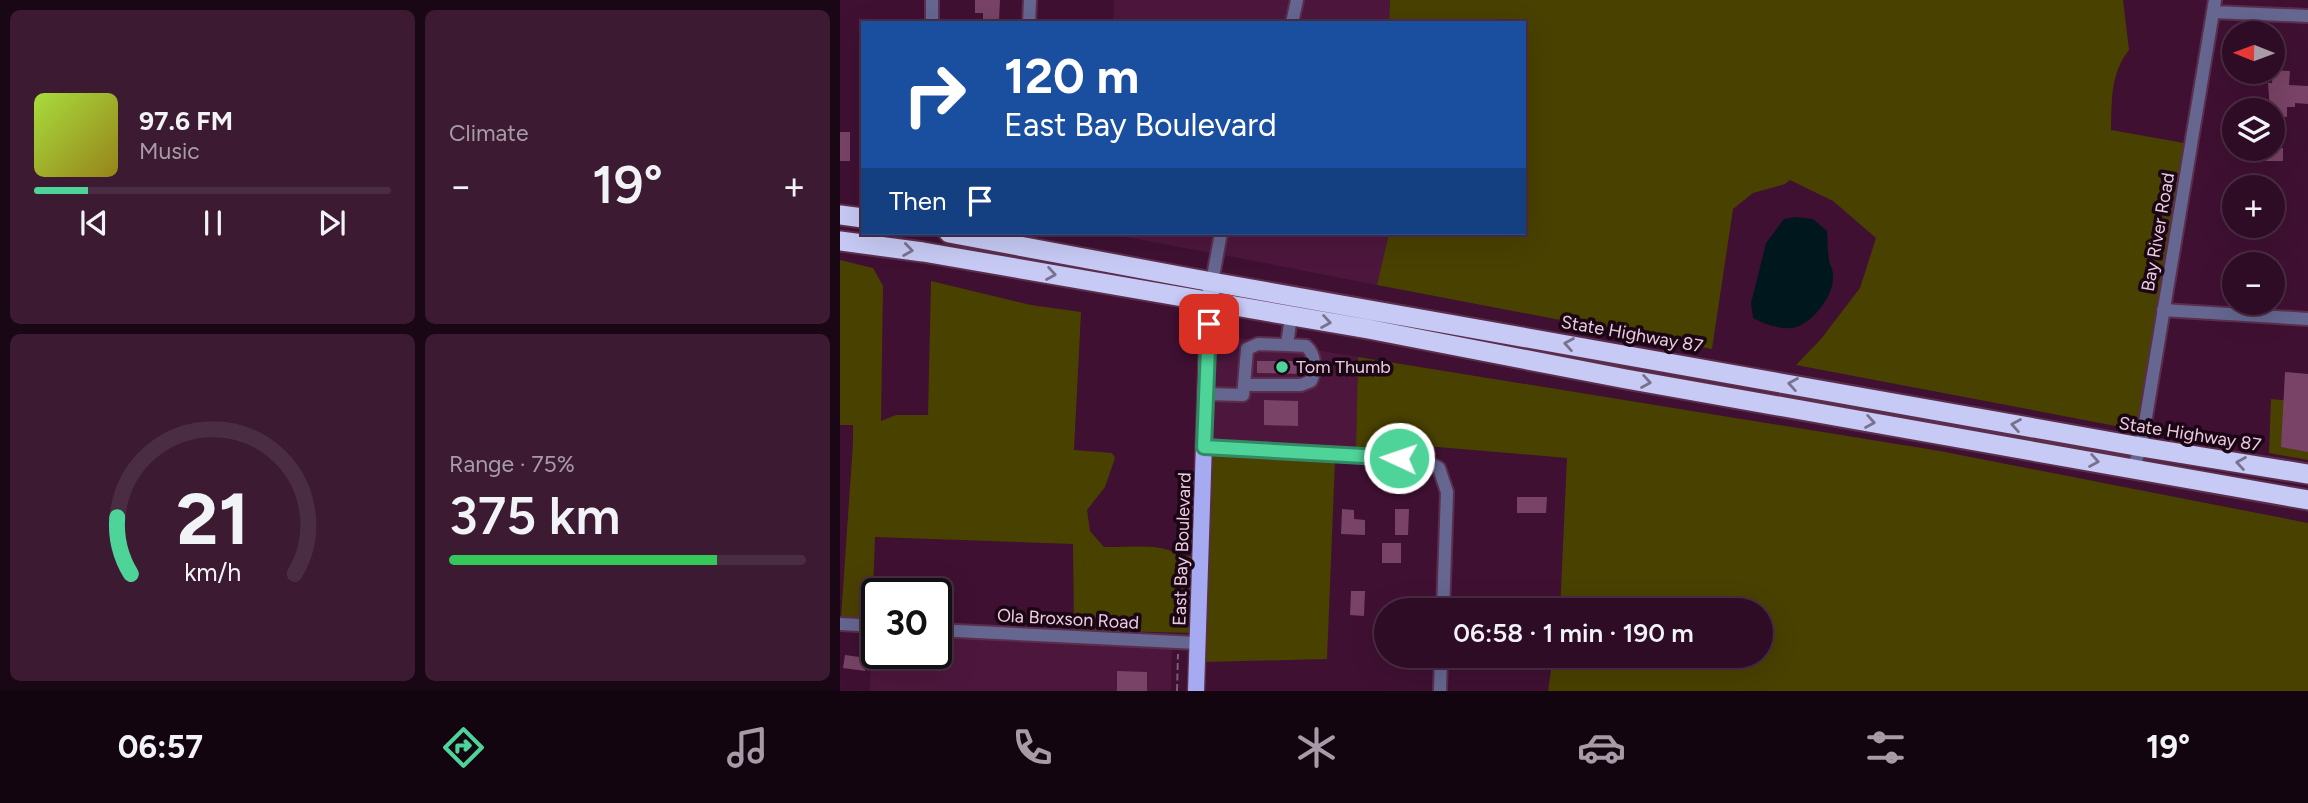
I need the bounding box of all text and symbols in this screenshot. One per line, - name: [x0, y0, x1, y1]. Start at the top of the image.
- north arrow: [2222, 21, 2286, 84]
- map controls: [2222, 21, 2285, 315]
- text: 120 m: [1004, 46, 1139, 105]
- icon: right: [889, 49, 980, 140]
- button: layers: [2222, 98, 2285, 161]
- text: 97.6 FM: [139, 105, 233, 137]
- text: East Bay Boulevard: [1004, 106, 1277, 144]
- text: Climate: [449, 119, 528, 147]
- text: Music: [139, 137, 200, 165]
- text: 19°: [592, 154, 663, 216]
- text: −: [449, 163, 473, 209]
- text: +: [782, 163, 806, 209]
- street label: Bay River Road: [2137, 171, 2179, 293]
- button: +: [2222, 175, 2285, 238]
- icon: arrive: [961, 182, 999, 220]
- text: Then: [889, 185, 947, 217]
- icon: previous: [75, 204, 113, 242]
- icon: pause: [194, 204, 232, 242]
- icon: next: [313, 204, 351, 242]
- one-way arrow: [902, 242, 914, 257]
- button: −: [2222, 252, 2285, 315]
- one-way arrow: [1045, 266, 1057, 281]
- pin: [1179, 294, 1239, 354]
- icon: arrive: [1190, 305, 1228, 343]
- street label: State Highway 87: [1559, 311, 1705, 357]
- one-way arrow: [1320, 314, 1332, 329]
- one-way arrow: [1563, 337, 1575, 352]
- place label: Tom Thumb: [1296, 356, 1391, 378]
- marker: Tom Thumb: [1274, 359, 1290, 375]
- one-way arrow: [1640, 374, 1652, 389]
- one-way arrow: [1787, 377, 1799, 392]
- street label: State Highway 87: [2117, 412, 2263, 456]
- one-way arrow: [1864, 414, 1876, 429]
- one-way arrow: [2010, 418, 2022, 433]
- position arrow: [1362, 421, 1436, 495]
- text: Range · 75%: [449, 450, 575, 478]
- one-way arrow: [2088, 453, 2100, 468]
- one-way arrow: [2235, 456, 2247, 471]
- street label: East Bay Boulevard: [1168, 472, 1196, 626]
- text: 21: [176, 475, 249, 562]
- text: 375 km: [449, 485, 621, 547]
- text: km/h: [184, 556, 241, 586]
- speed limit sign: 30: [861, 578, 952, 669]
- street label: Ola Broxson Road: [996, 604, 1140, 634]
- text: 06:58 · 1 min · 190 m: [1453, 617, 1694, 649]
- icon: directions: [439, 723, 488, 772]
- icon: music: [723, 723, 772, 772]
- icon: phone: [1008, 723, 1057, 772]
- icon: climate: [1292, 723, 1341, 772]
- icon: car: [1577, 723, 1626, 772]
- icon: filters: [1861, 723, 1910, 772]
- text: 06:57: [118, 728, 203, 766]
- text: 19°: [2146, 728, 2190, 766]

